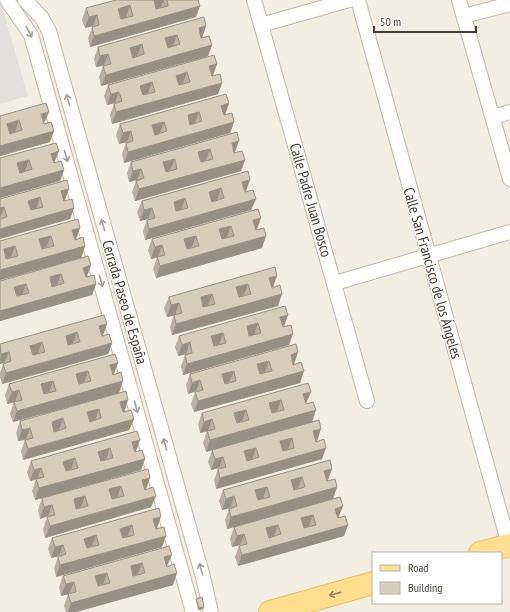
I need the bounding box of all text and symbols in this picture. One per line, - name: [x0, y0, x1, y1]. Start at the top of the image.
- scale bar: [374, 8, 476, 34]
- text: 50 m: [380, 14, 401, 29]
- one-way arrow: [26, 26, 33, 38]
- one-way arrow: [64, 93, 71, 106]
- street label: Calle Padre Juan Bosco: [286, 141, 336, 259]
- one-way arrow: [63, 149, 70, 162]
- street label: Calle San Francisco de los Ángeles: [399, 185, 467, 361]
- one-way arrow: [99, 219, 106, 232]
- street label: Cerrada Paseo de España: [98, 238, 152, 366]
- one-way arrow: [98, 275, 105, 288]
- one-way arrow: [133, 400, 140, 413]
- one-way arrow: [161, 438, 168, 451]
- legend: [372, 552, 502, 604]
- text: Road: [408, 560, 428, 575]
- one-way arrow: [196, 563, 204, 576]
- text: Building: [408, 580, 443, 595]
- one-way arrow: [329, 591, 342, 598]

